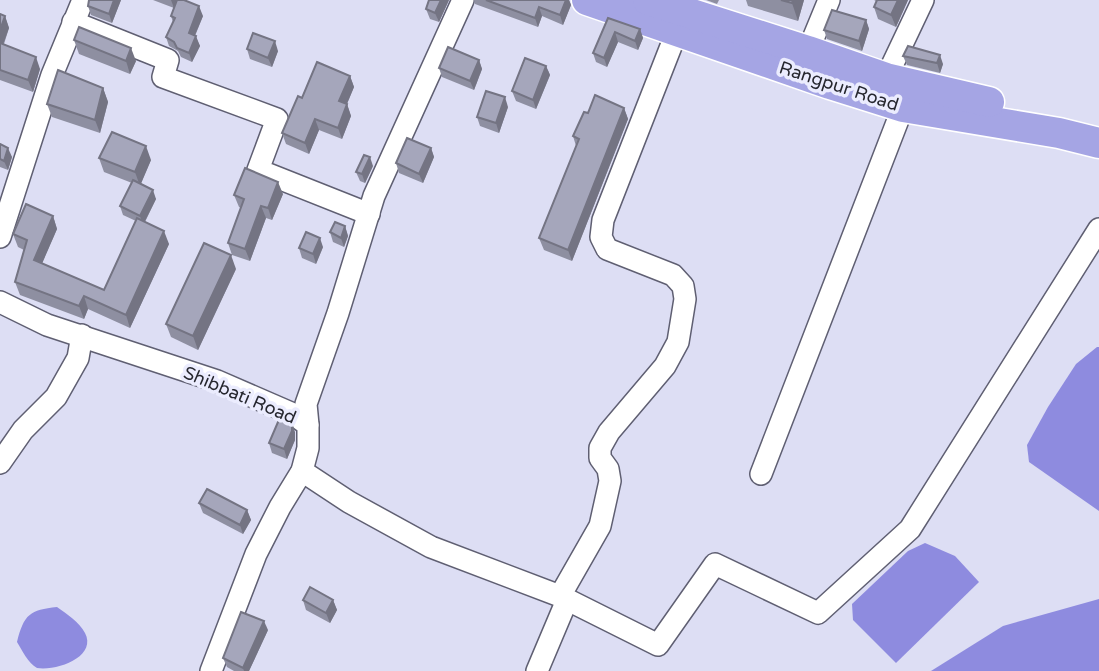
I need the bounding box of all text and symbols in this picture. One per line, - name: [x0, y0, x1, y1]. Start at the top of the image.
- street label: Rangpur Road: [776, 56, 902, 116]
- street label: Shibbati Road: [180, 361, 300, 429]

